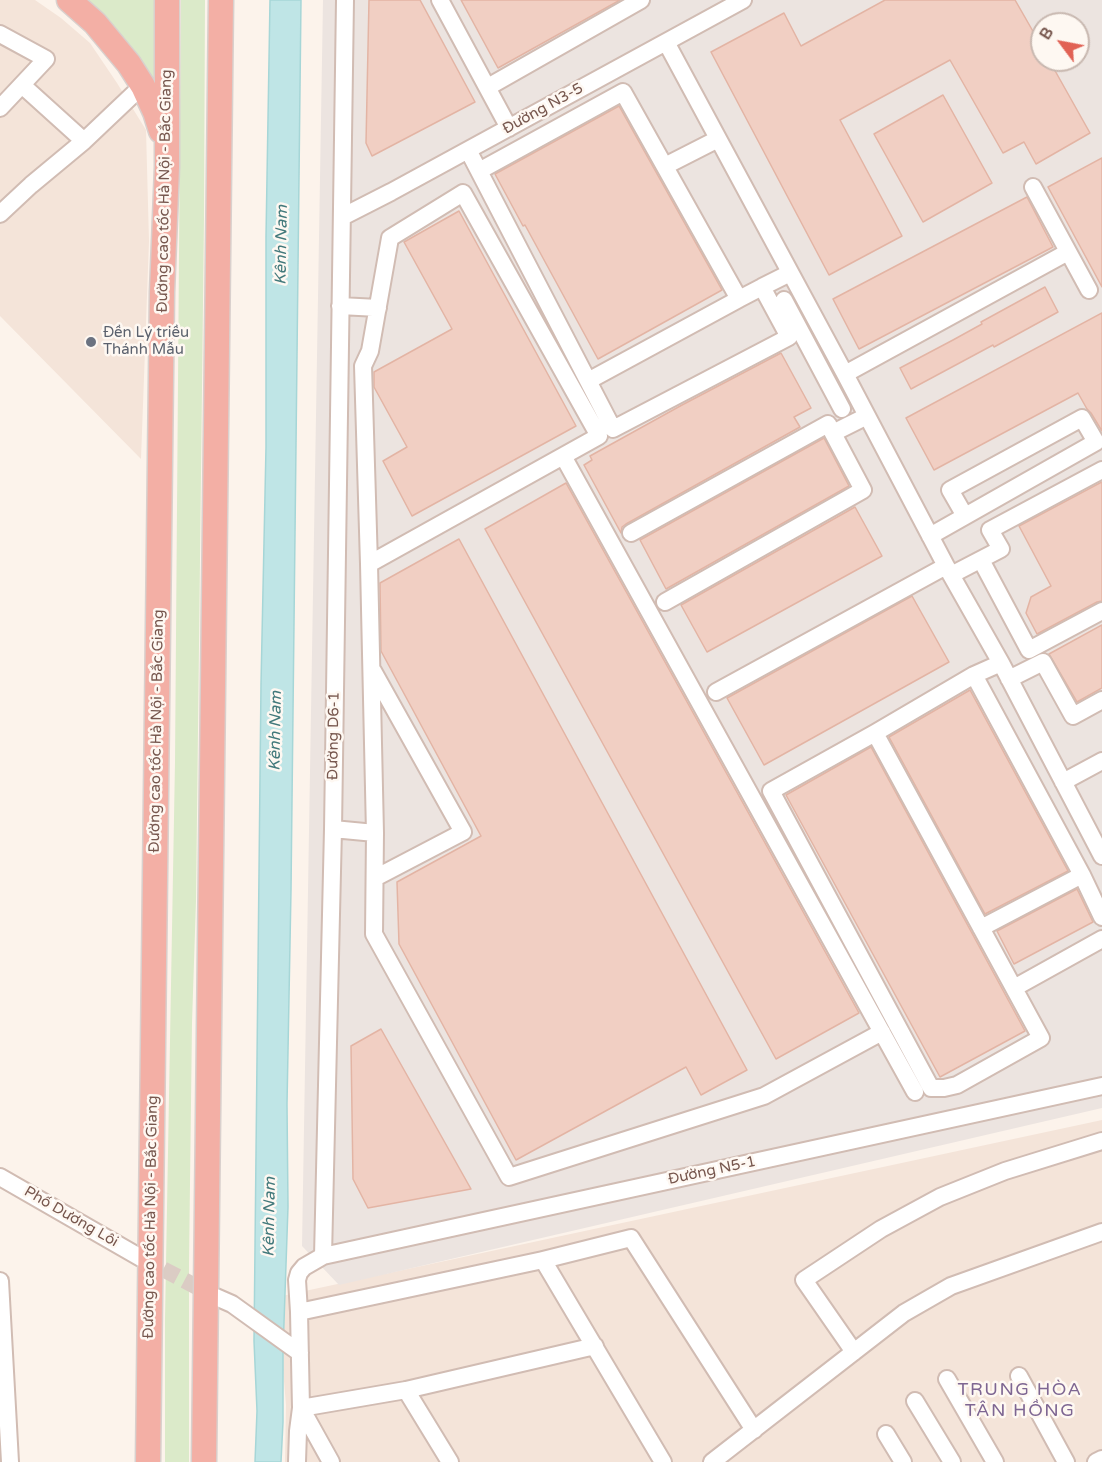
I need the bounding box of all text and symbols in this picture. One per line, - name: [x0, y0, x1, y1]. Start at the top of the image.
- north arrow: [1030, 12, 1090, 72]
- text: B: [1035, 24, 1058, 44]
- street label: Đường cao tốc Hà Nội - Bắc Giang: [154, 69, 176, 313]
- street label: Đường N3-5: [500, 80, 586, 138]
- water label: Kênh Nam: [272, 205, 292, 285]
- place label: Đền Lý triều Thánh Mẫu: [103, 324, 189, 359]
- marker: Đền Lý triều Thánh Mẫu: [84, 335, 98, 349]
- street label: Đường cao tốc Hà Nội - Bắc Giang: [146, 609, 168, 853]
- water label: Kênh Nam: [266, 691, 286, 771]
- street label: Đường D6-1: [324, 692, 344, 780]
- street label: Đường cao tốc Hà Nội - Bắc Giang: [140, 1095, 162, 1339]
- street label: Đường N5-1: [667, 1153, 757, 1189]
- water label: Kênh Nam: [260, 1177, 280, 1257]
- street label: Phố Dương Lôi: [21, 1183, 121, 1251]
- district label: TRUNG HÒA TÂN HỒNG: [957, 1379, 1083, 1422]

